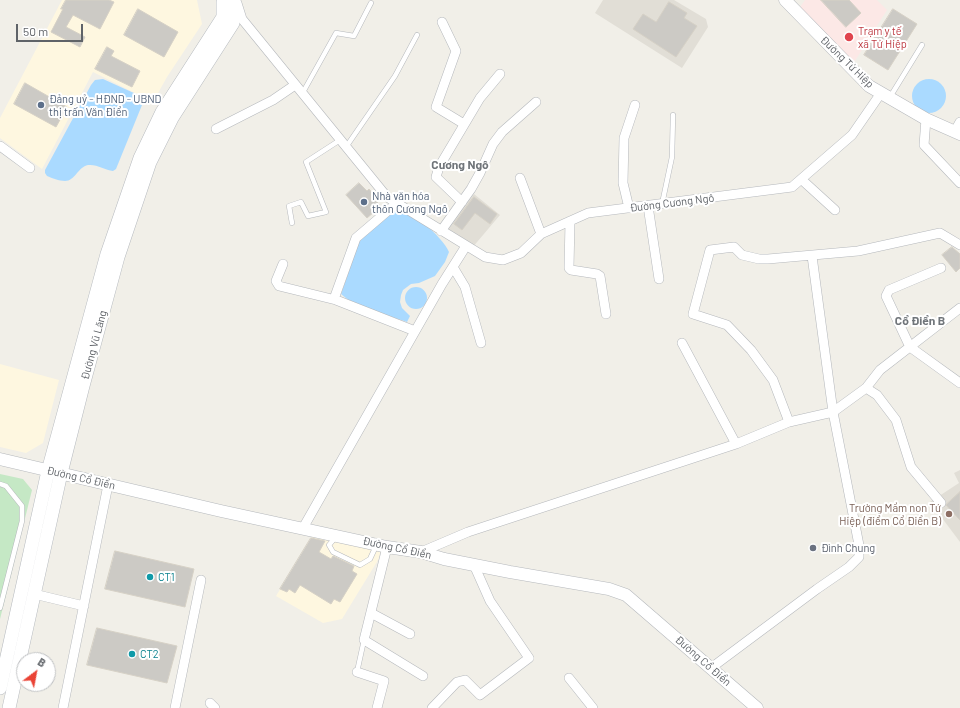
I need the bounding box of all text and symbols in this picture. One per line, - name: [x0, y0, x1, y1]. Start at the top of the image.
- scale bar: [18, 16, 85, 42]
- text: 50 m: [23, 24, 48, 38]
- place label: Trạm y tế xã Tứ Hiệp: [858, 24, 907, 50]
- marker: Trạm y tế xã Tứ Hiệp: [843, 31, 855, 43]
- street label: Đường Tứ Hiệp: [818, 33, 876, 91]
- place label: Đảng uỷ - HĐND - UBND thị trấn Văn Điển: [49, 92, 161, 118]
- marker: Đảng uỷ - HĐND - UBND thị trấn Văn Điển: [36, 100, 46, 110]
- district label: Cương Ngô: [431, 158, 489, 172]
- place label: Nhà văn hóa thôn Cương Ngô: [372, 189, 448, 215]
- street label: Đường Cương Ngô: [629, 191, 715, 215]
- marker: Nhà văn hóa thôn Cương Ngô: [359, 197, 369, 207]
- street label: Đường Vũ Lăng: [78, 309, 110, 381]
- district label: Cổ Điển B: [895, 314, 945, 328]
- street label: Đường Cổ Điển: [45, 464, 117, 492]
- place label: Trường Mầm non Tứ Hiệp (điểm Cổ Điển B): [839, 501, 941, 527]
- marker: Trường Mầm non Tứ Hiệp (điểm Cổ Điển B): [944, 509, 954, 519]
- street label: Đường Cổ Điển: [361, 534, 433, 562]
- place label: Đình Chung: [821, 541, 875, 555]
- marker: Đình Chung: [808, 543, 818, 553]
- place label: CT1: [158, 570, 175, 584]
- marker: CT1: [145, 572, 155, 582]
- street label: Đường Cổ Điển: [672, 633, 734, 689]
- place label: CT2: [140, 647, 159, 661]
- marker: CT2: [127, 649, 137, 659]
- north arrow: [16, 652, 56, 692]
- text: B: [36, 655, 48, 670]

